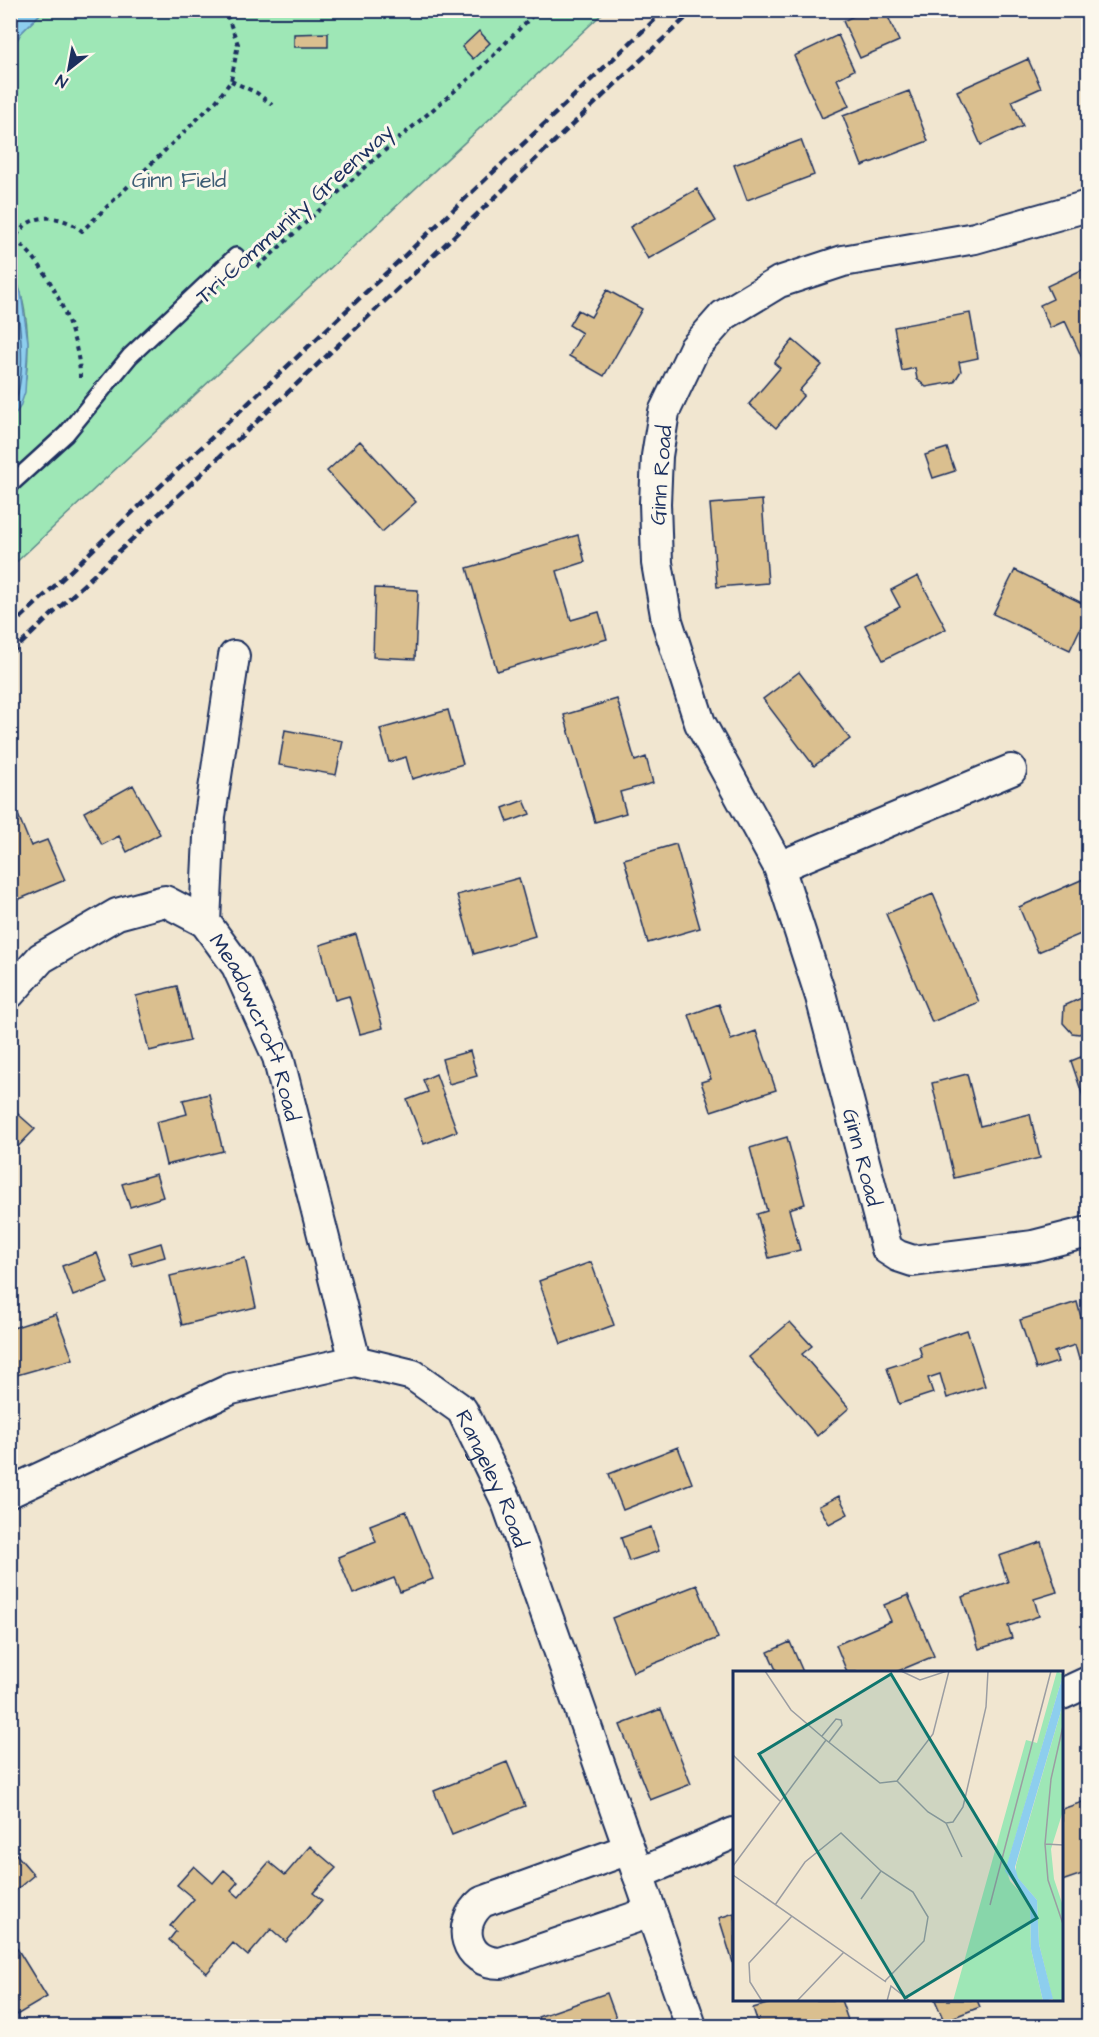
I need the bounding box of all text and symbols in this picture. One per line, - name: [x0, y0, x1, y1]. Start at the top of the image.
- north arrow: [39, 39, 99, 99]
- text: N: [52, 69, 72, 93]
- street label: Tri-Community Greenway: [189, 117, 401, 312]
- park label: Ginn Field: [132, 165, 226, 196]
- street label: Ginn Road: [643, 424, 680, 526]
- street label: Meadowcroft Road: [201, 927, 308, 1124]
- street label: Ginn Road: [834, 1105, 889, 1210]
- street label: Rangeley Road: [447, 1405, 536, 1552]
- inset map: [733, 1671, 1063, 2001]

